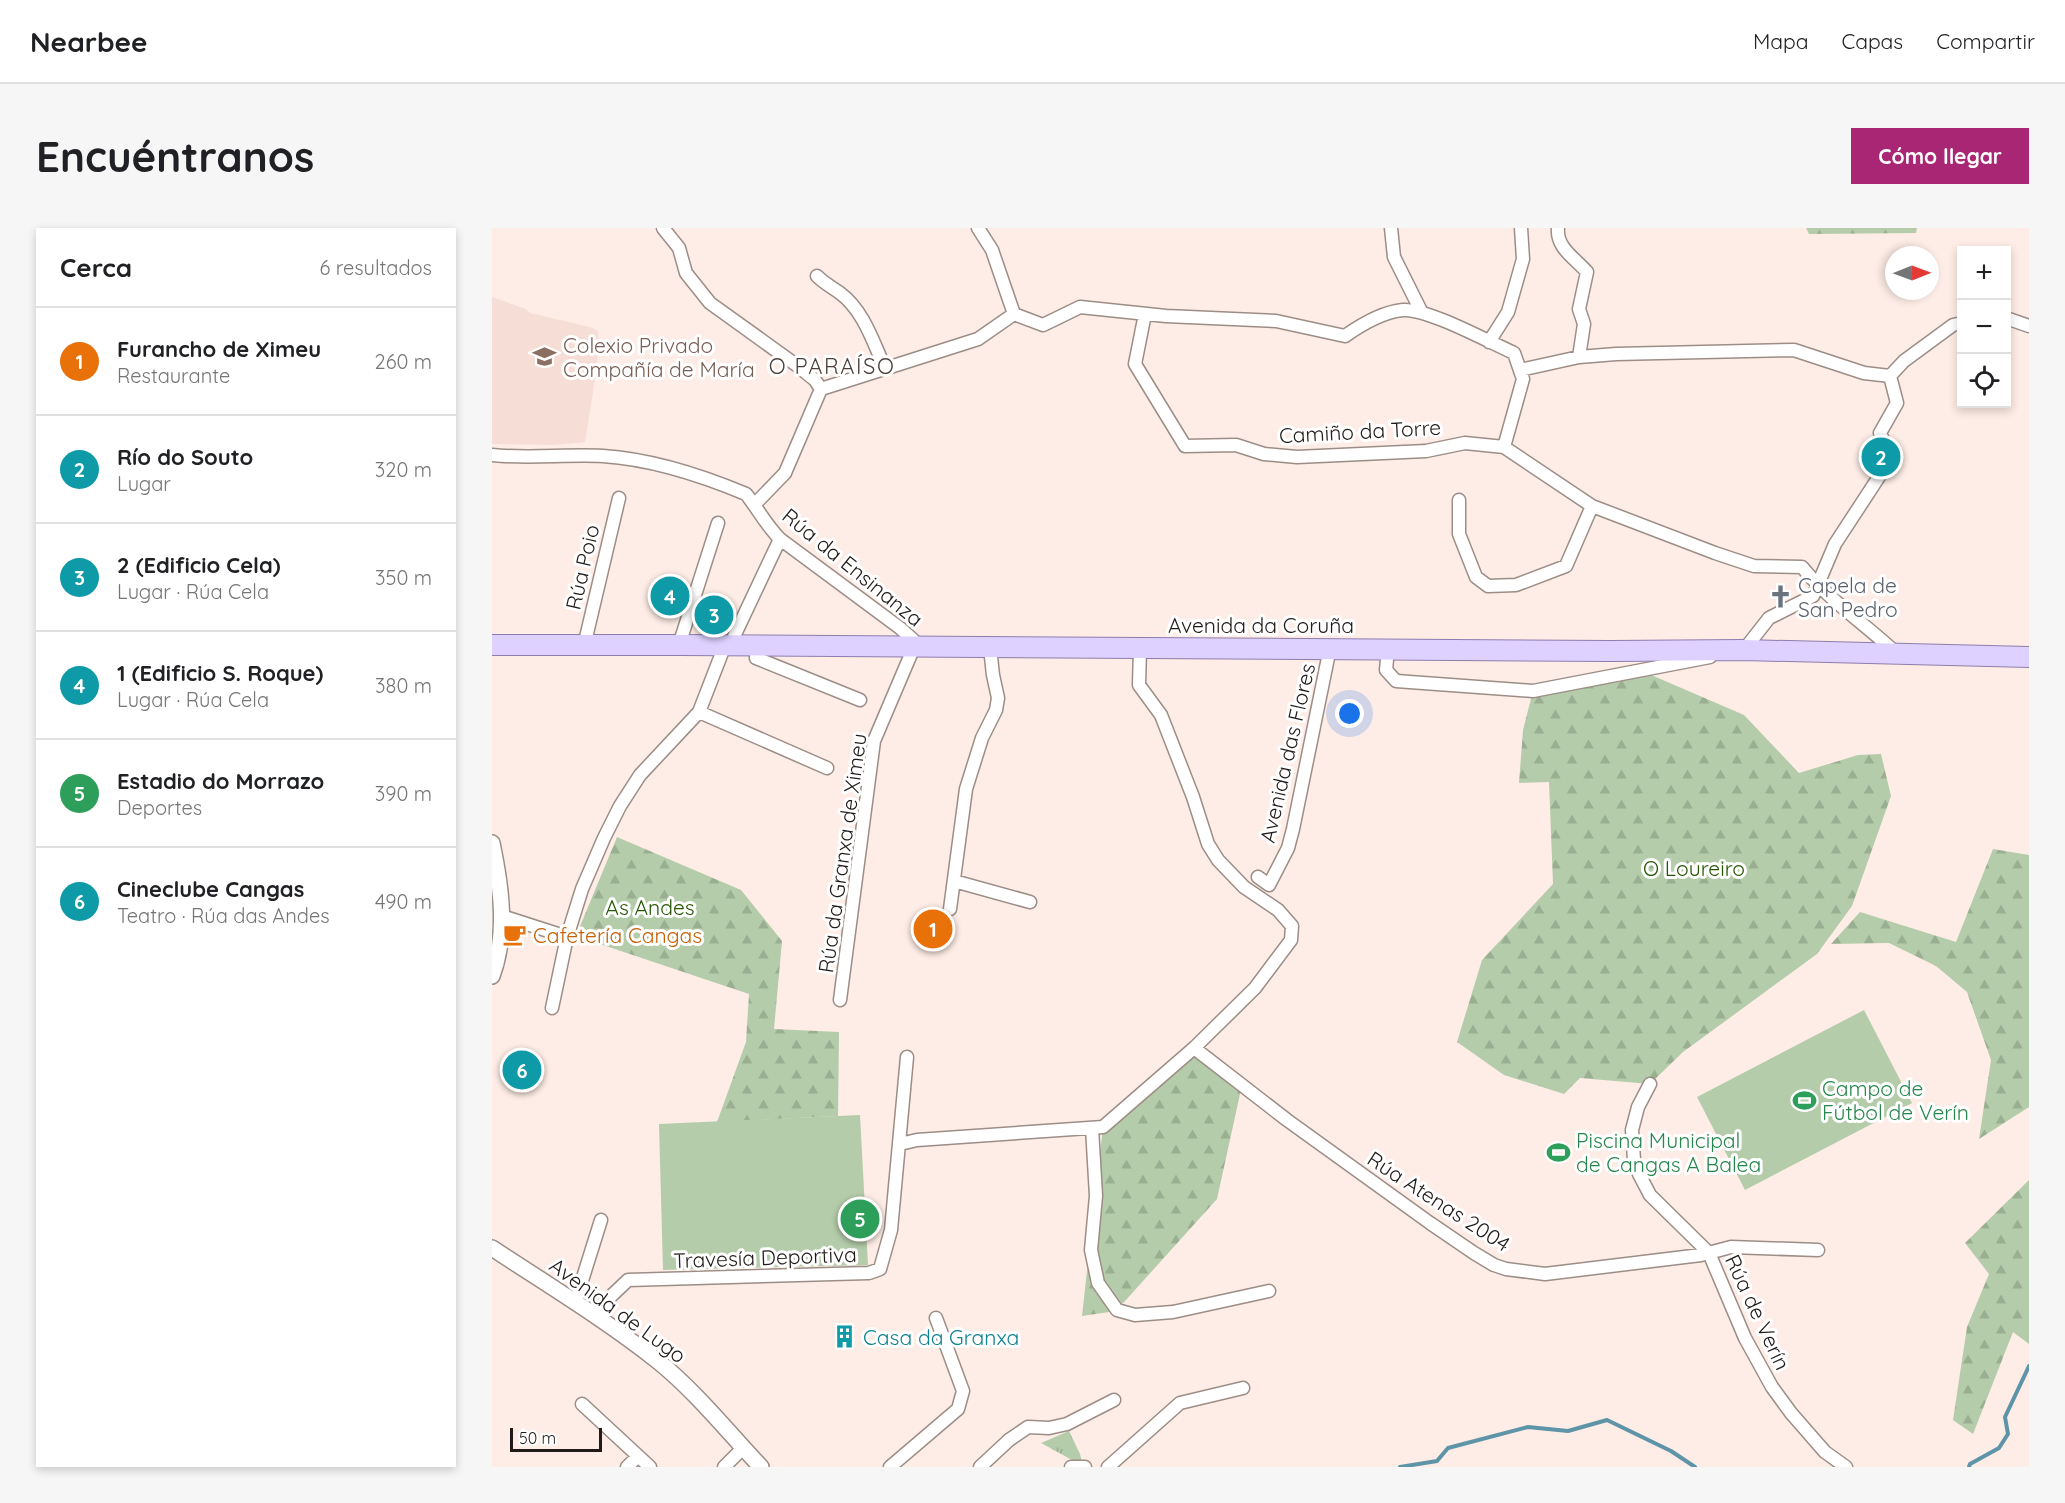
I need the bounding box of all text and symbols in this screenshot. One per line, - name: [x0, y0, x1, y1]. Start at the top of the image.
- text: Nearbee: [30, 24, 148, 59]
- text: Mapa: [1753, 28, 1808, 54]
- text: Capas: [1841, 28, 1903, 54]
- text: Compartir: [1936, 28, 2035, 54]
- button: Cómo llegar: [1851, 128, 2029, 184]
- text: Encuéntranos: [36, 130, 314, 183]
- north arrow: [1885, 246, 1939, 300]
- map controls: [1957, 246, 2011, 408]
- button: +: [1957, 246, 2011, 300]
- text: Cerca: [60, 251, 132, 284]
- text: 6 resultados: [319, 255, 432, 280]
- button: −: [1957, 300, 2011, 354]
- place label: Colexio Privado Compañía de María: [563, 332, 755, 382]
- text: Furancho de Ximeu: [117, 335, 321, 363]
- school or university icon: Colexio Privado Compañía de María: [532, 344, 558, 370]
- text: 1: [76, 349, 83, 374]
- text: 260 m: [375, 349, 432, 374]
- district label: O PARAÍSO: [769, 352, 895, 380]
- button: locate: [1957, 354, 2011, 408]
- text: Restaurante: [117, 363, 230, 388]
- street label: Camiño da Torre: [1278, 414, 1442, 448]
- pin: 2: [1862, 434, 1900, 480]
- text: Río do Souto: [117, 443, 253, 471]
- text: 2: [74, 457, 85, 482]
- text: 320 m: [375, 457, 432, 482]
- text: Lugar: [117, 471, 171, 496]
- street label: Rúa da Ensinanza: [777, 502, 929, 632]
- street label: Rúa Poio: [560, 522, 604, 612]
- text: 2 (Edificio Cela): [117, 551, 281, 579]
- text: 3: [74, 565, 85, 590]
- text: 350 m: [375, 565, 432, 590]
- place label: Capela de San Pedro: [1798, 572, 1898, 622]
- pin: 4: [650, 574, 690, 619]
- text: Lugar · Rúa Cela: [117, 579, 269, 604]
- church icon: Capela de San Pedro: [1767, 584, 1793, 610]
- pin: 3: [694, 592, 734, 638]
- street label: Avenida da Coruña: [1168, 612, 1354, 638]
- text: 1 (Edificio S. Roque): [117, 659, 323, 687]
- street label: Avenida das Flores: [1254, 661, 1320, 845]
- text: 4: [74, 673, 85, 698]
- text: 380 m: [375, 673, 432, 698]
- text: Lugar · Rúa Cela: [117, 687, 269, 712]
- your location: [1335, 699, 1364, 728]
- street label: Rúa da Granxa de Ximeu: [812, 731, 872, 975]
- text: Estadio do Morrazo: [117, 767, 324, 795]
- text: 5: [74, 781, 85, 806]
- text: 390 m: [375, 781, 432, 806]
- text: Deportes: [117, 795, 202, 820]
- park label: O Loureiro: [1643, 855, 1745, 881]
- text: Cineclube Cangas: [117, 875, 304, 903]
- text: 6: [74, 889, 85, 914]
- text: 490 m: [375, 889, 432, 914]
- park label: As Andes: [605, 894, 695, 920]
- text: Teatro · Rúa das Andes: [117, 903, 330, 928]
- pin: 1: [914, 906, 952, 952]
- cafe icon: Cafetería Cangas: [502, 922, 528, 948]
- place label: Cafetería Cangas: [533, 922, 702, 948]
- pin: 6: [502, 1048, 542, 1092]
- place label: Campo de Fútbol de Verín: [1822, 1075, 1969, 1125]
- sports icon: Campo de Fútbol de Verín: [1791, 1087, 1817, 1113]
- place label: Piscina Municipal de Cangas A Balea: [1576, 1127, 1761, 1177]
- sports icon: Piscina Municipal de Cangas A Balea: [1545, 1139, 1571, 1165]
- street label: Rúa Atenas 2004: [1363, 1145, 1515, 1257]
- pin: 5: [840, 1196, 880, 1242]
- street label: Travesía Deportiva: [673, 1241, 857, 1273]
- street label: Rúa de Verín: [1720, 1250, 1796, 1374]
- street label: Avenida de Lugo: [545, 1252, 691, 1368]
- building icon: Casa da Granxa: [832, 1324, 858, 1350]
- place label: Casa da Granxa: [863, 1324, 1019, 1350]
- scale bar: [510, 1425, 602, 1452]
- text: 50 m: [519, 1428, 556, 1448]

